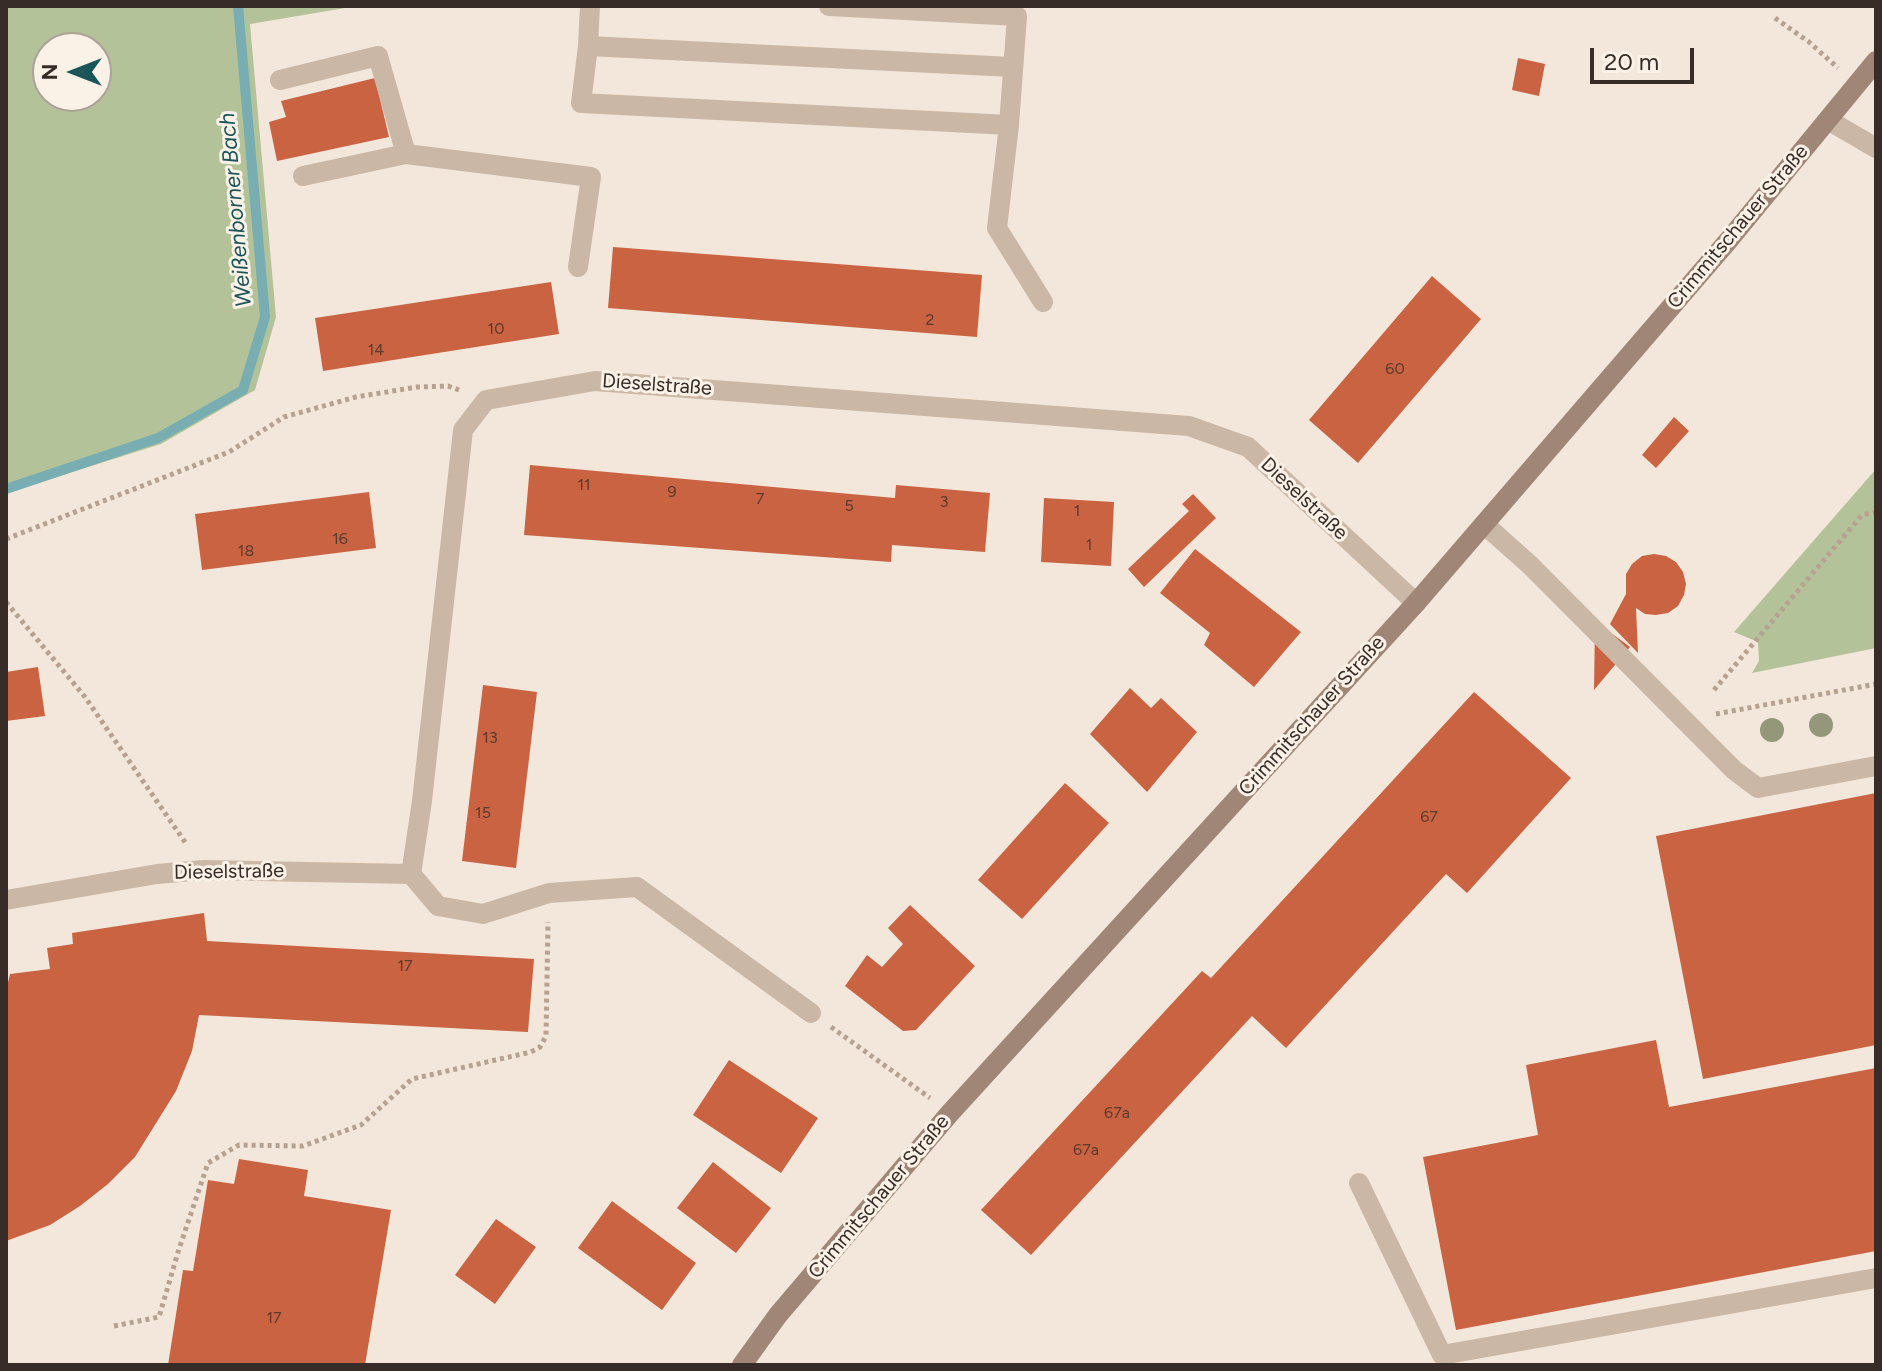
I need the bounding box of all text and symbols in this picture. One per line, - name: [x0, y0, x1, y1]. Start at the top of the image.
- north arrow: [32, 32, 112, 112]
- scale bar: [1594, 32, 1698, 82]
- text: 20 m: [1604, 47, 1659, 76]
- text: N: [36, 64, 63, 81]
- water label: Weißenborner Bach: [214, 112, 258, 308]
- street label: Crimmitschauer Straße: [1662, 140, 1814, 314]
- house number: 2: [926, 310, 934, 330]
- house number: 10: [488, 319, 504, 339]
- house number: 14: [368, 340, 384, 360]
- house number: 60: [1385, 359, 1405, 379]
- street label: Dieselstraße: [601, 369, 713, 401]
- street label: Dieselstraße: [1256, 453, 1352, 545]
- house number: 11: [577, 475, 591, 495]
- house number: 9: [667, 482, 677, 502]
- house number: 7: [756, 489, 764, 509]
- house number: 3: [940, 492, 948, 512]
- house number: 5: [844, 496, 854, 516]
- house number: 1: [1074, 501, 1080, 521]
- house number: 16: [332, 529, 348, 549]
- house number: 1: [1086, 535, 1092, 555]
- house number: 18: [238, 541, 254, 561]
- street label: Crimmitschauer Straße: [1234, 631, 1390, 801]
- house number: 13: [482, 728, 498, 748]
- house number: 15: [475, 803, 491, 823]
- house number: 67: [1420, 807, 1438, 827]
- street label: Dieselstraße: [174, 859, 284, 885]
- house number: 17: [397, 956, 413, 976]
- house number: 67a: [1104, 1103, 1130, 1123]
- street label: Crimmitschauer Straße: [803, 1110, 955, 1284]
- house number: 67a: [1073, 1140, 1099, 1160]
- house number: 17: [266, 1308, 282, 1328]

